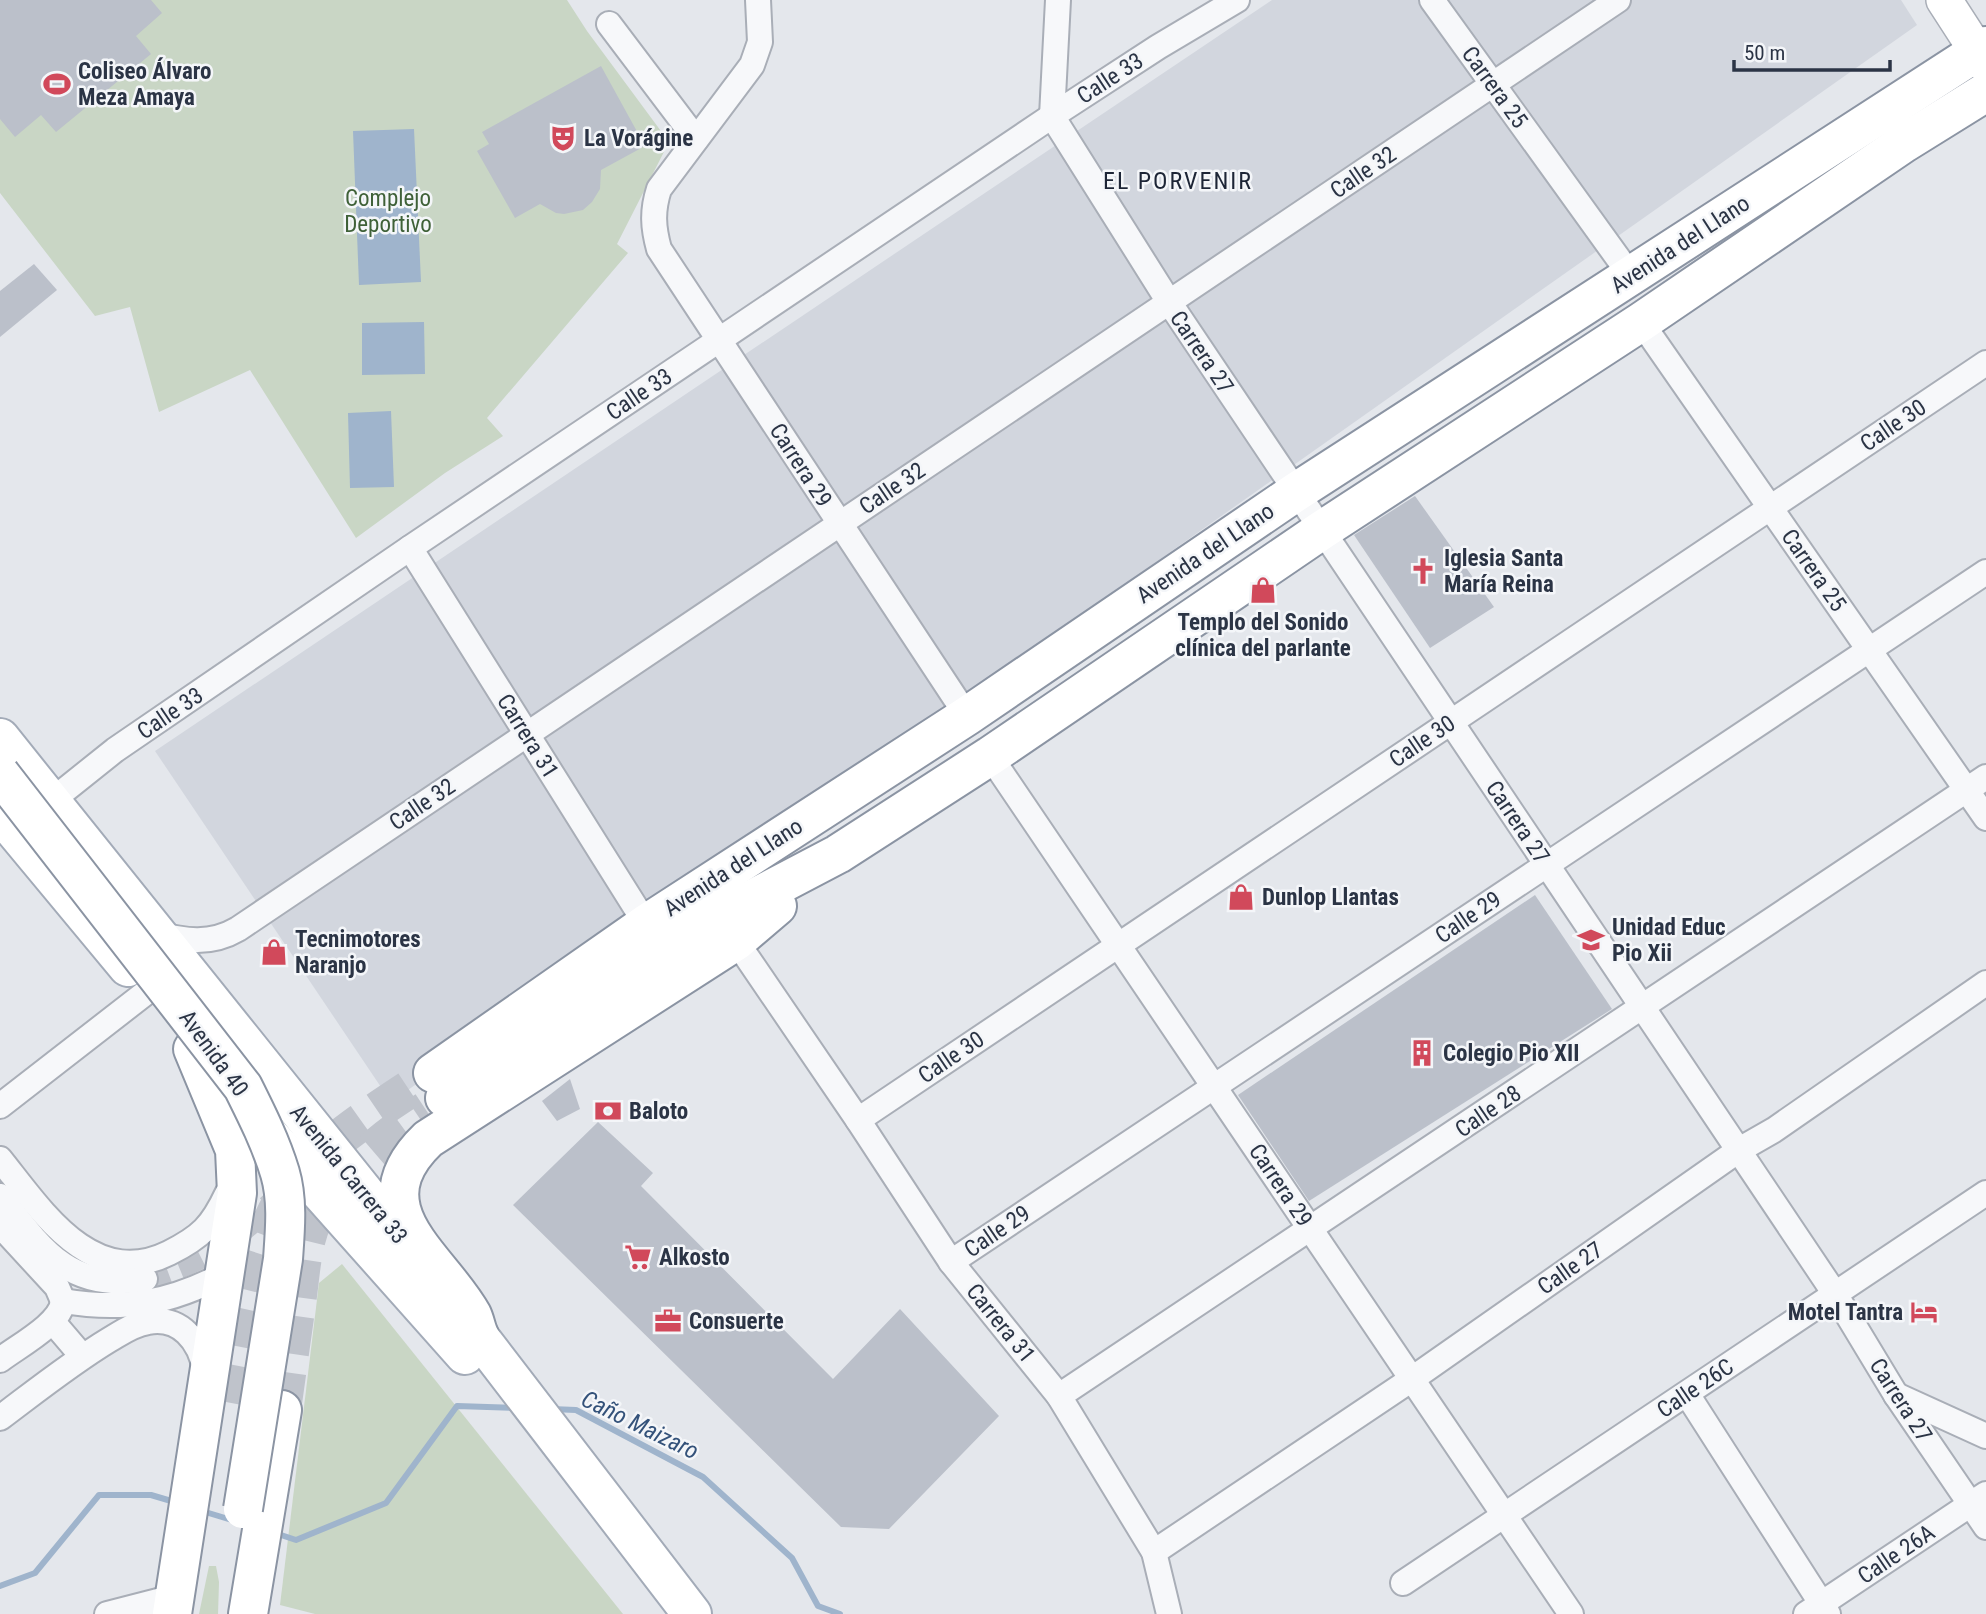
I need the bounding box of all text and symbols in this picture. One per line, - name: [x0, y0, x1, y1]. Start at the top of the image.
- scale bar: [1734, 28, 1890, 72]
- street label: Carrera 25: [1456, 41, 1533, 133]
- text: 50 m: [1744, 41, 1785, 65]
- street label: Calle 33: [1072, 47, 1148, 110]
- place label: Coliseo Álvaro Meza Amaya: [78, 57, 212, 111]
- sports icon: Coliseo Álvaro Meza Amaya: [42, 69, 72, 99]
- theatre icon: La Vorágine: [548, 123, 578, 153]
- place label: La Vorágine: [584, 125, 693, 152]
- street label: Calle 32: [1325, 141, 1401, 204]
- district label: EL PORVENIR: [1103, 167, 1253, 195]
- park label: Complejo Deportivo: [344, 185, 432, 238]
- street label: Avenida del Llano: [1606, 190, 1755, 299]
- street label: Carrera 27: [1164, 306, 1239, 399]
- street label: Calle 33: [601, 363, 677, 426]
- street label: Calle 30: [1855, 394, 1931, 457]
- street label: Carrera 29: [764, 418, 838, 512]
- street label: Calle 32: [854, 457, 930, 520]
- street label: Avenida del Llano: [1131, 497, 1279, 609]
- street label: Carrera 25: [1776, 524, 1852, 617]
- place label: Iglesia Santa María Reina: [1444, 545, 1564, 598]
- church icon: Iglesia Santa María Reina: [1408, 556, 1438, 586]
- shop icon: Templo del Sonido clínica del parlante: [1248, 575, 1278, 605]
- place label: Templo del Sonido clínica del parlante: [1175, 609, 1351, 662]
- street label: Calle 33: [132, 682, 208, 745]
- street label: Carrera 31: [491, 689, 564, 783]
- street label: Calle 30: [1384, 710, 1460, 773]
- street label: Calle 32: [384, 773, 460, 836]
- street label: Carrera 27: [1480, 776, 1555, 869]
- street label: Avenida del Llano: [659, 813, 808, 922]
- shop icon: Dunlop Llantas: [1226, 882, 1256, 912]
- place label: Dunlop Llantas: [1262, 884, 1399, 911]
- street label: Calle 29: [1430, 886, 1506, 949]
- place label: Unidad Educ Pio Xii: [1612, 914, 1726, 967]
- school or university icon: Unidad Educ Pio Xii: [1576, 925, 1606, 955]
- place label: Tecnimotores Naranjo: [295, 926, 421, 979]
- shop icon: Tecnimotores Naranjo: [259, 937, 289, 967]
- street label: Avenida 40: [173, 1005, 254, 1102]
- street label: Calle 30: [913, 1026, 989, 1089]
- building icon: Colegio Pio XII: [1407, 1038, 1437, 1068]
- place label: Colegio Pio XII: [1443, 1040, 1579, 1067]
- street label: Calle 28: [1450, 1080, 1526, 1143]
- bank icon: Baloto: [593, 1096, 623, 1126]
- place label: Baloto: [629, 1098, 688, 1125]
- street label: Avenida Carrera 33: [284, 1099, 413, 1249]
- street label: Carrera 29: [1243, 1139, 1318, 1232]
- street label: Calle 29: [959, 1200, 1035, 1263]
- street label: Calle 27: [1532, 1236, 1608, 1301]
- supermarket icon: Alkosto: [623, 1242, 653, 1272]
- place label: Alkosto: [659, 1244, 730, 1271]
- street label: Carrera 31: [960, 1278, 1041, 1368]
- hotel icon: Motel Tantra: [1909, 1297, 1939, 1327]
- place label: Motel Tantra: [1788, 1299, 1903, 1326]
- office icon: Consuerte: [653, 1306, 683, 1336]
- place label: Consuerte: [689, 1308, 784, 1335]
- street label: Calle 26C: [1652, 1353, 1739, 1424]
- street label: Carrera 27: [1864, 1353, 1938, 1447]
- water label: Caño Maizaro: [577, 1385, 703, 1465]
- street label: Calle 26A: [1853, 1519, 1940, 1590]

